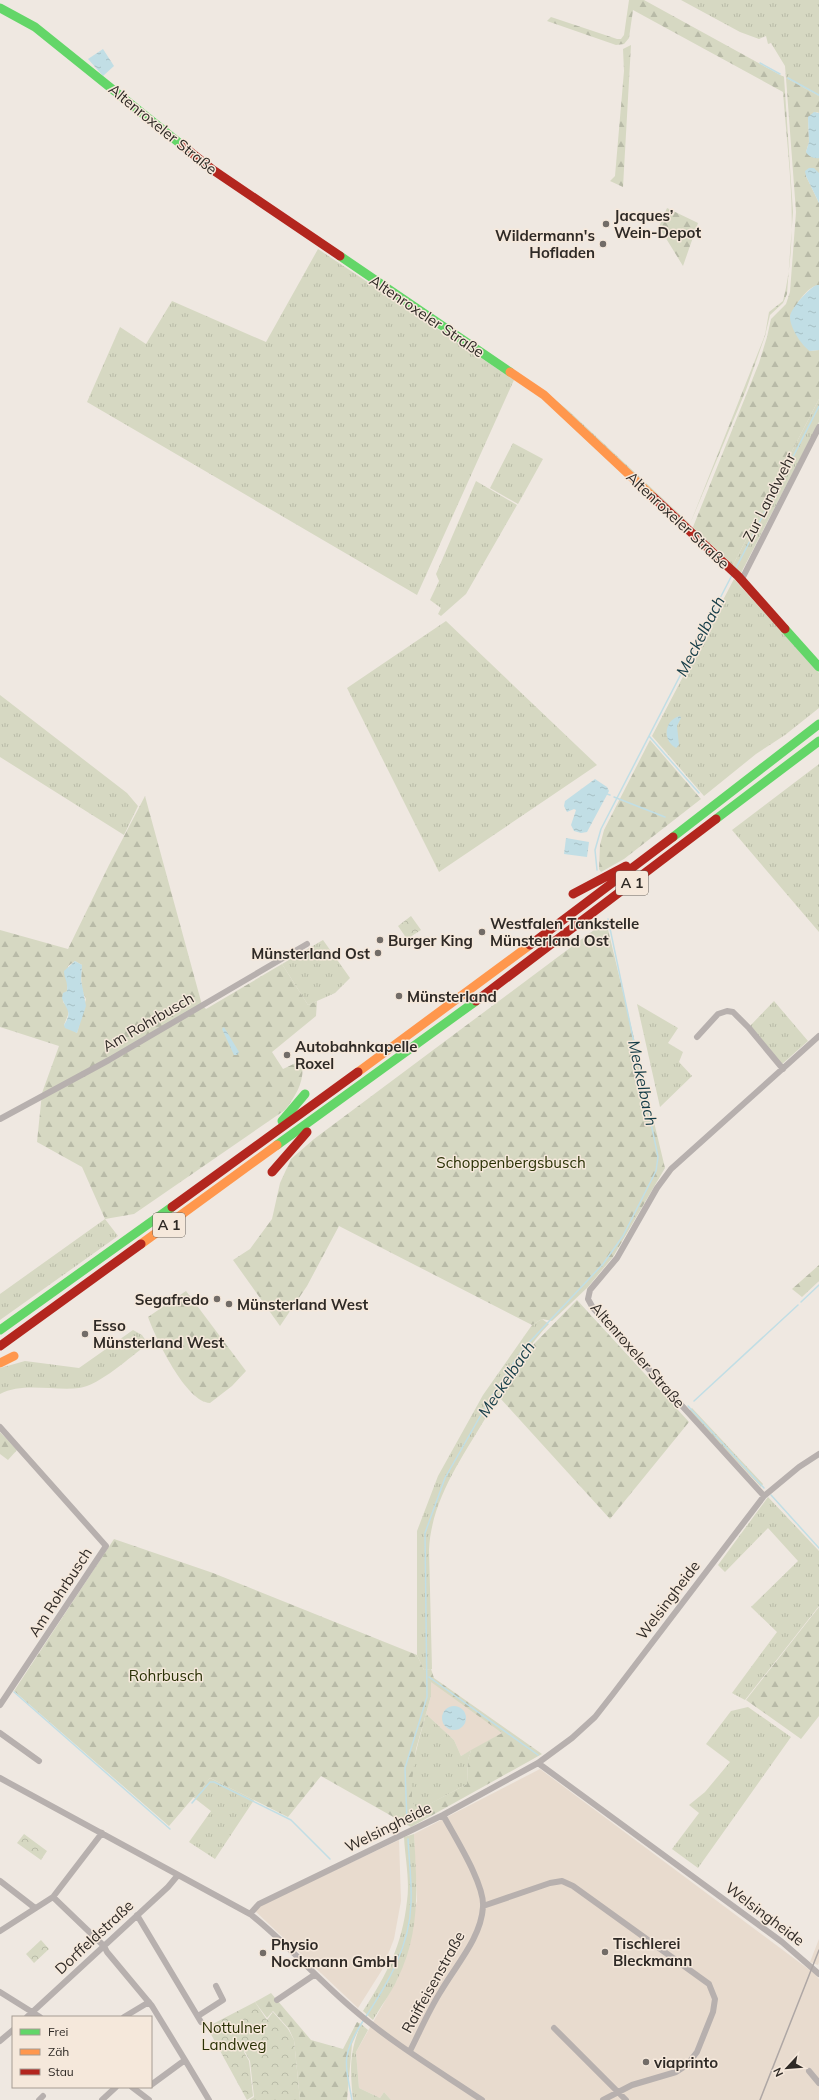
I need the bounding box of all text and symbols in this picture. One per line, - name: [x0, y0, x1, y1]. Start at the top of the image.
- street label: Altenroxeler Straße: [105, 79, 221, 179]
- place label: Jacques’ Wein-Depot: [614, 206, 701, 242]
- marker: Jacques’ Wein-Depot: [601, 219, 611, 229]
- place label: Wildermann's Hofladen: [495, 226, 595, 262]
- marker: Wildermann's Hofladen: [598, 239, 608, 249]
- street label: Altenroxeler Straße: [366, 271, 488, 361]
- street label: Zur Landwehr: [738, 449, 800, 545]
- street label: Altenroxeler Straße: [622, 467, 734, 573]
- water label: Meckelbach: [671, 593, 729, 679]
- road number: A 1: [616, 871, 648, 895]
- place label: Westfalen Tankstelle Münsterland Ost: [490, 914, 639, 950]
- marker: Westfalen Tankstelle Münsterland Ost: [477, 927, 487, 937]
- place label: Burger King: [388, 931, 473, 950]
- marker: Burger King: [375, 935, 385, 945]
- place label: Münsterland Ost: [251, 944, 370, 963]
- marker: Münsterland Ost: [373, 948, 383, 958]
- place label: Münsterland: [407, 987, 497, 1006]
- street label: Am Rohrbusch: [99, 988, 197, 1056]
- marker: Münsterland: [394, 991, 404, 1001]
- place label: Autobahnkapelle Roxel: [295, 1037, 417, 1073]
- water label: Meckelbach: [624, 1038, 662, 1128]
- marker: Autobahnkapelle Roxel: [282, 1050, 292, 1060]
- park label: Schoppenbergsbusch: [436, 1153, 586, 1172]
- road number: A 1: [153, 1213, 185, 1237]
- place label: Segafredo: [135, 1290, 209, 1309]
- marker: Segafredo: [212, 1294, 222, 1304]
- place label: Münsterland West: [237, 1295, 368, 1314]
- street label: Altenroxeler Straße: [587, 1298, 689, 1412]
- marker: Münsterland West: [224, 1299, 234, 1309]
- place label: Esso Münsterland West: [93, 1316, 224, 1352]
- marker: Esso Münsterland West: [80, 1329, 90, 1339]
- water label: Meckelbach: [473, 1337, 539, 1421]
- street label: Am Rohrbusch: [24, 1544, 96, 1640]
- street label: Welsingheide: [632, 1557, 704, 1643]
- park label: Rohrbusch: [129, 1666, 203, 1685]
- street label: Welsingheide: [342, 1798, 434, 1856]
- street label: Welsingheide: [722, 1878, 808, 1950]
- street label: Dorffeldstraße: [51, 1896, 137, 1978]
- street label: Raiffeisenstraße: [397, 1928, 469, 2036]
- place label: Tischlerei Bleckmann: [613, 1934, 692, 1970]
- place label: Physio Nockmann GmbH: [271, 1935, 398, 1971]
- marker: Tischlerei Bleckmann: [600, 1947, 610, 1957]
- marker: Physio Nockmann GmbH: [258, 1948, 268, 1958]
- legend: [12, 2016, 152, 2088]
- park label: Nottulner Landweg: [201, 2018, 267, 2054]
- text: Frei: [48, 2024, 68, 2039]
- text: Zäh: [48, 2044, 69, 2059]
- north arrow: [767, 2048, 807, 2088]
- place label: viaprinto: [653, 2053, 718, 2072]
- marker: viaprinto: [641, 2057, 651, 2067]
- text: Stau: [48, 2064, 74, 2079]
- text: N: [770, 2066, 786, 2079]

